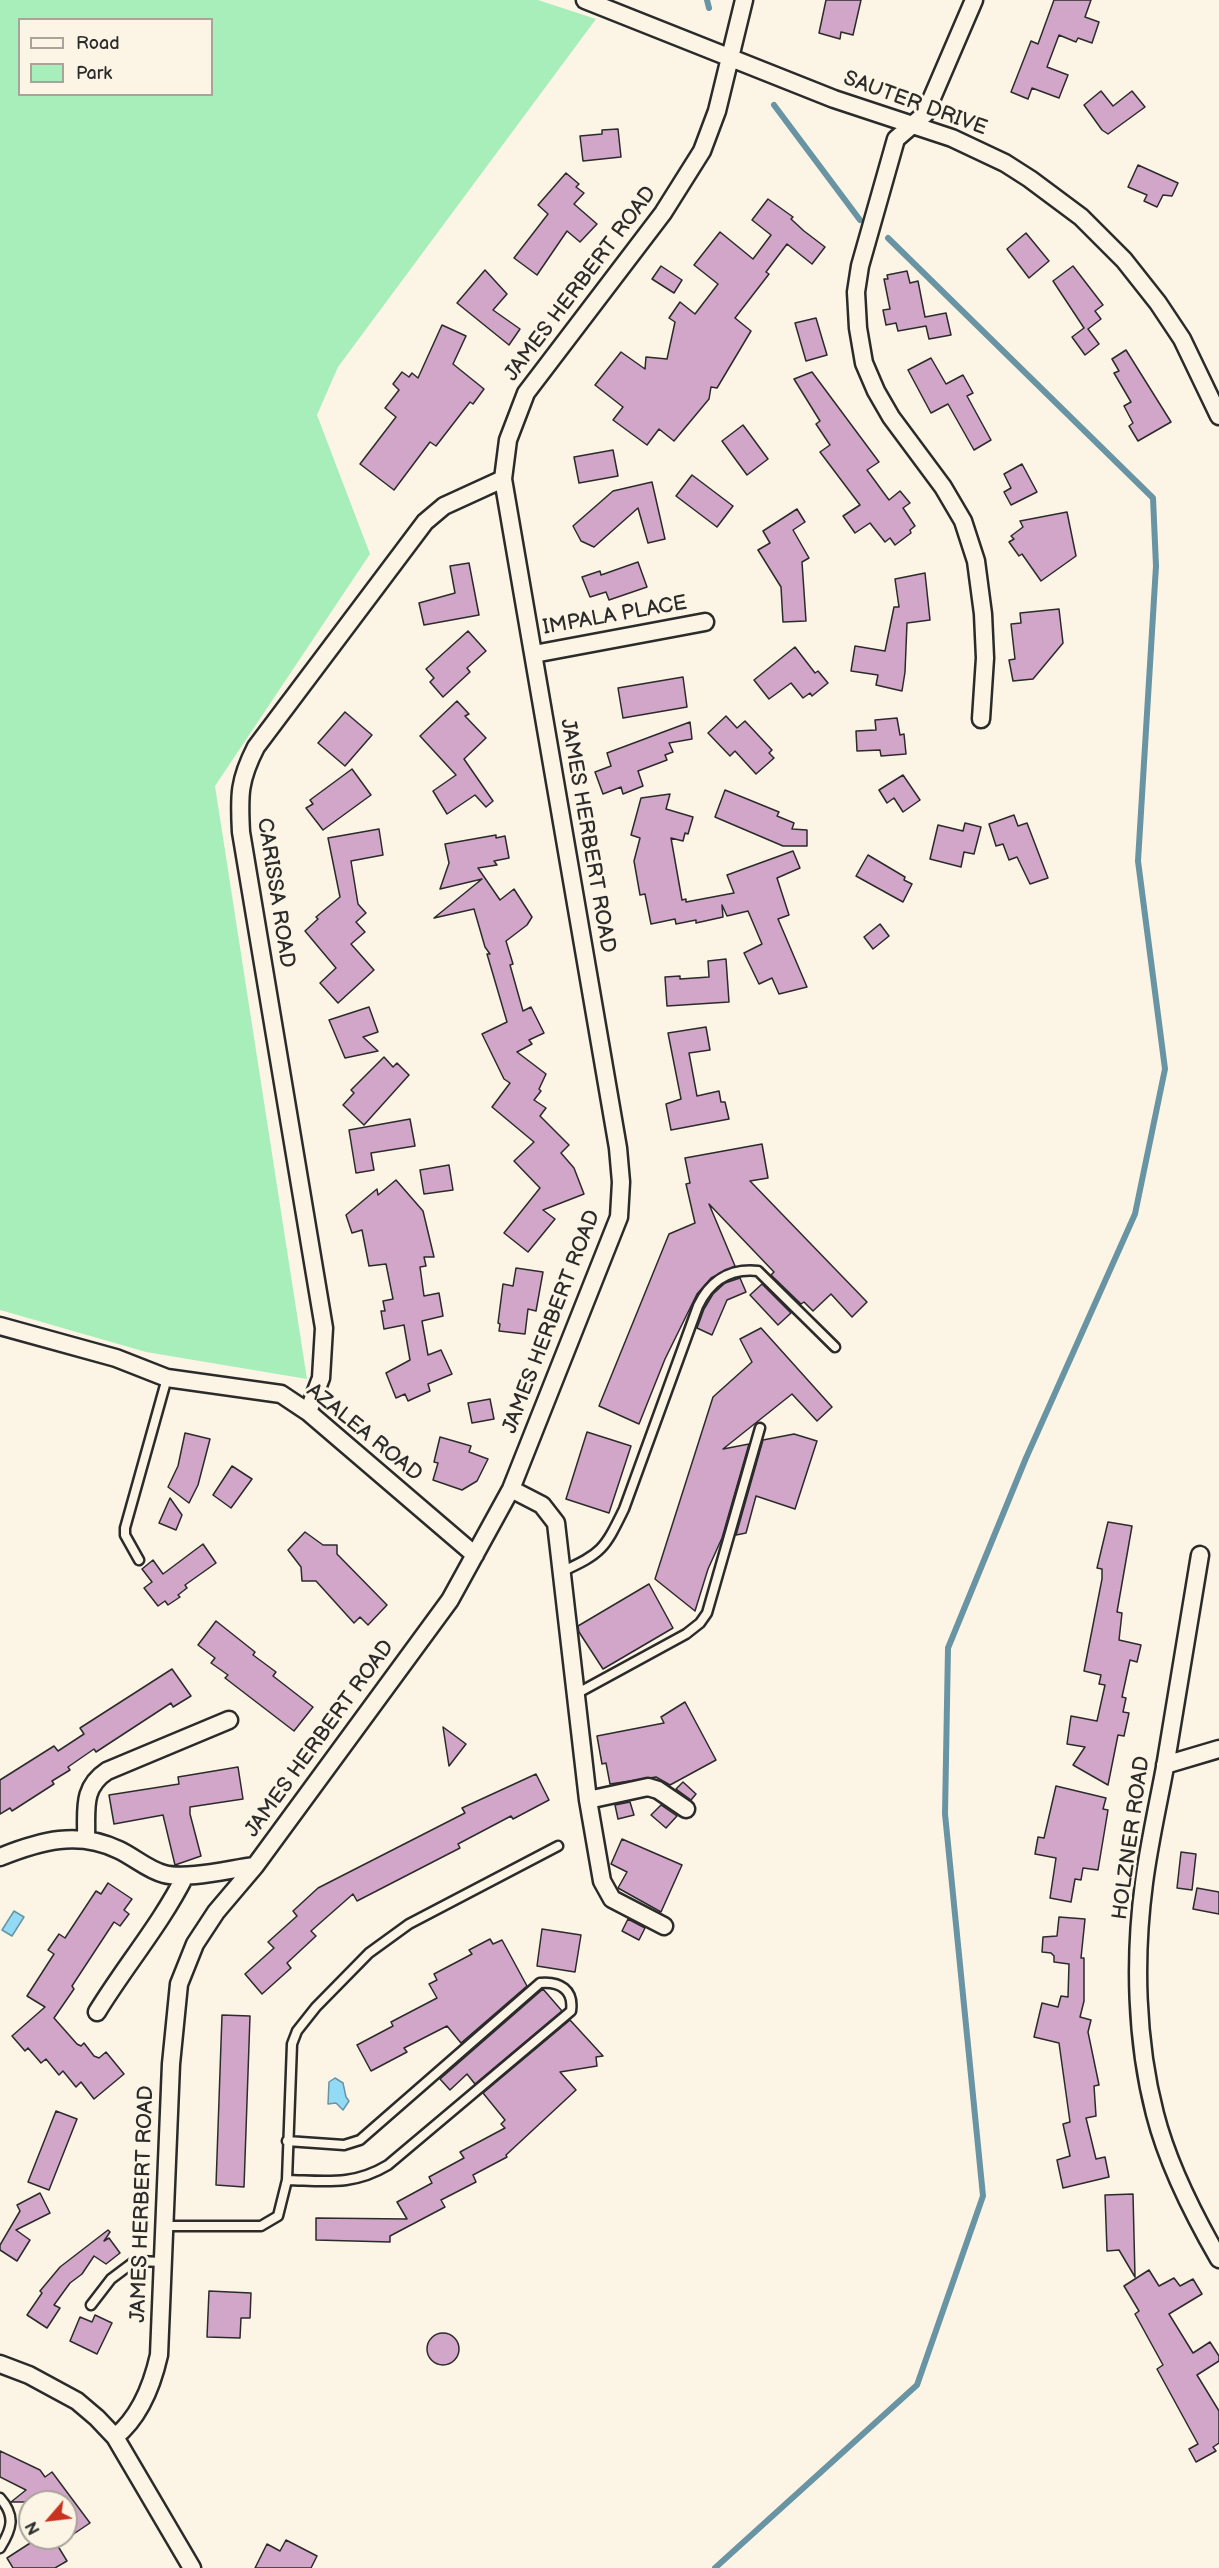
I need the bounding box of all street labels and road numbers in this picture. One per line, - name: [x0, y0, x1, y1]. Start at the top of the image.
- street label: SAUTER DRIVE: [840, 66, 990, 142]
- street label: JAMES HERBERT ROAD: [500, 182, 662, 386]
- street label: IMPALA PLACE: [541, 591, 689, 641]
- street label: JAMES HERBERT ROAD: [554, 717, 620, 955]
- street label: CARISSA ROAD: [251, 816, 299, 970]
- street label: JAMES HERBERT ROAD: [498, 1207, 606, 1437]
- street label: AZALEA ROAD: [301, 1379, 427, 1487]
- street label: JAMES HERBERT ROAD: [240, 1636, 400, 1842]
- street label: HOLZNER ROAD: [1108, 1755, 1156, 1921]
- street label: JAMES HERBERT ROAD: [126, 2085, 160, 2323]

